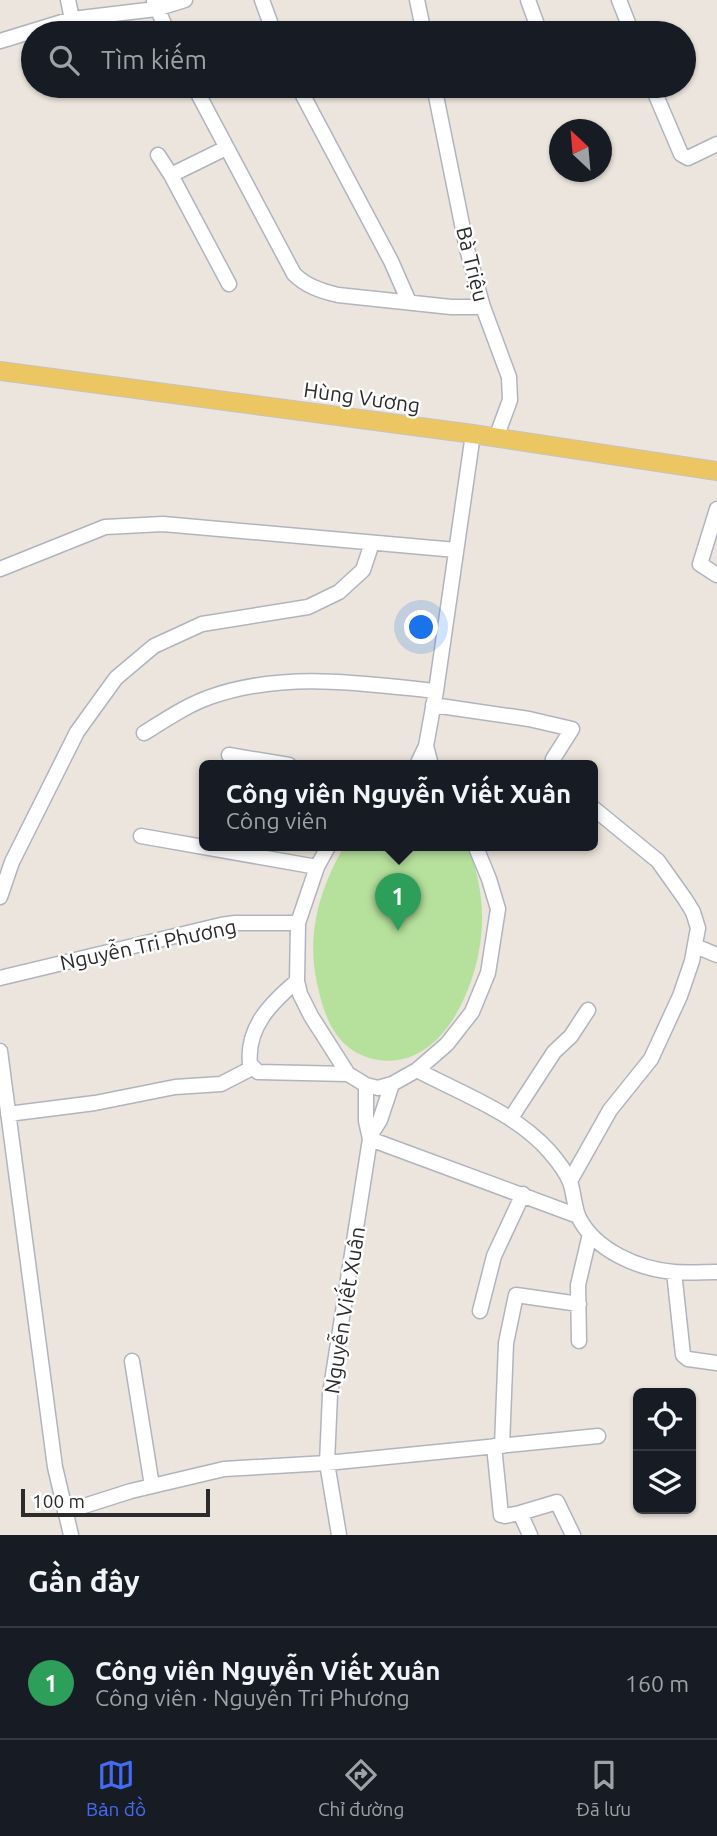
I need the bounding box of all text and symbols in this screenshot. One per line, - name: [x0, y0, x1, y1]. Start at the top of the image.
- search box: [21, 21, 696, 98]
- icon: search: [45, 41, 83, 79]
- text: Tìm kiếm: [101, 45, 207, 74]
- north arrow: [549, 119, 612, 182]
- street label: Bà Triệu: [452, 224, 494, 304]
- street label: Hùng Vương: [302, 377, 422, 417]
- your location: [404, 610, 438, 644]
- popup: [199, 760, 598, 851]
- text: Công viên Nguyễn Viết Xuân: [226, 779, 571, 808]
- text: Công viên: [226, 808, 328, 833]
- pin: 1: [375, 873, 421, 931]
- street label: Nguyễn Tri Phương: [57, 912, 238, 974]
- street label: Nguyễn Viết Xuân: [317, 1224, 369, 1395]
- map controls: [633, 1388, 696, 1514]
- button: locate: [633, 1388, 696, 1451]
- button: layers: [633, 1451, 696, 1514]
- scale bar: [21, 1486, 210, 1518]
- text: 100 m: [32, 1490, 85, 1512]
- text: Gần đây: [28, 1564, 140, 1598]
- text: Công viên Nguyễn Viết Xuân: [95, 1656, 441, 1685]
- text: 1: [45, 1671, 57, 1696]
- text: 160 m: [625, 1671, 689, 1696]
- text: Công viên · Nguyễn Tri Phương: [95, 1685, 410, 1710]
- tab: Bản đồ: [86, 1756, 146, 1821]
- tab: Chỉ đường: [318, 1756, 404, 1821]
- tab: Đã lưu: [576, 1756, 631, 1820]

